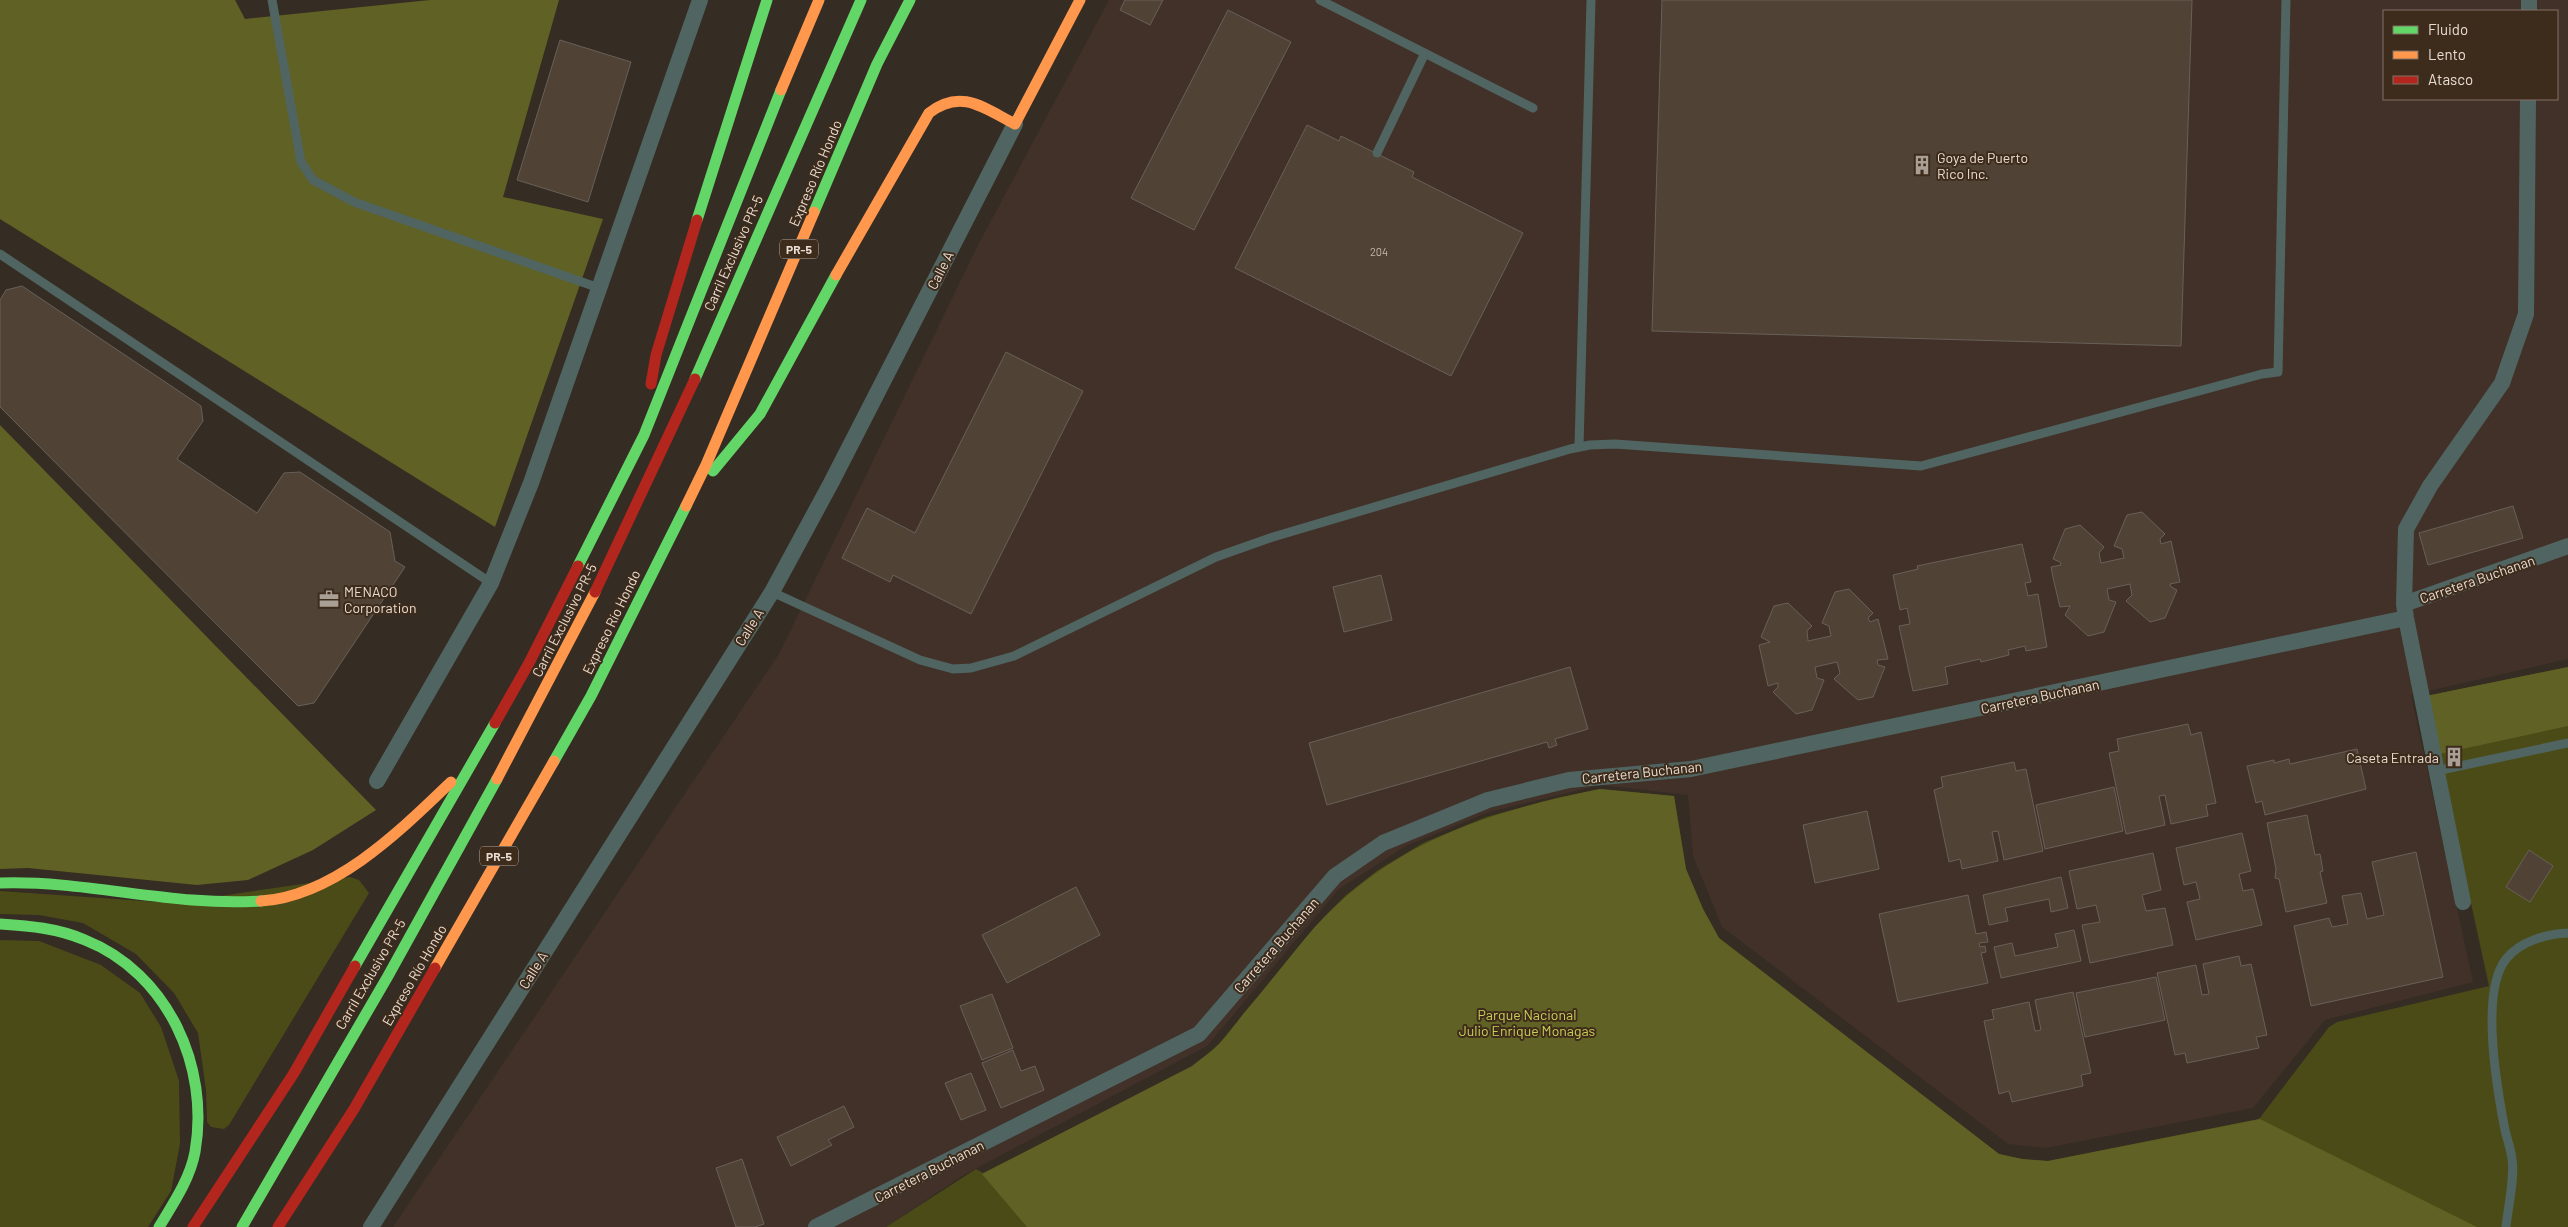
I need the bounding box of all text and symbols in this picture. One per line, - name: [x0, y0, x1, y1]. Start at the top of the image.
- legend: [2383, 10, 2558, 100]
- text: Fluido: [2428, 20, 2468, 38]
- text: Lento: [2428, 45, 2466, 63]
- text: Atasco: [2428, 70, 2473, 88]
- street label: Expreso Río Hondo: [785, 117, 845, 229]
- place label: Goya de Puerto Rico Inc.: [1937, 149, 2028, 182]
- building icon: Goya de Puerto Rico Inc.: [1911, 154, 1933, 176]
- street label: Carril Exclusivo PR-5: [700, 193, 766, 313]
- road number: PR-5: [780, 240, 818, 258]
- house number: 204: [1370, 245, 1388, 258]
- street label: Calle A: [923, 248, 957, 292]
- street label: Carretera Buchanan: [2417, 551, 2537, 607]
- street label: Carril Exclusivo PR-5: [528, 561, 600, 679]
- street label: Expreso Río Hondo: [578, 567, 644, 677]
- place label: MENACO Corporation: [344, 583, 416, 616]
- office icon: MENACO Corporation: [318, 588, 340, 610]
- street label: Calle A: [731, 605, 767, 649]
- street label: Carretera Buchanan: [1979, 675, 2101, 717]
- building icon: Caseta Entrada: [2443, 746, 2465, 768]
- place label: Caseta Entrada: [2346, 749, 2439, 766]
- street label: Carretera Buchanan: [1581, 757, 1703, 787]
- road number: PR-5: [480, 846, 518, 866]
- street label: Carretera Buchanan: [1230, 894, 1322, 996]
- street label: Carril Exclusivo PR-5: [331, 916, 409, 1032]
- street label: Expreso Río Hondo: [378, 921, 450, 1029]
- street label: Calle A: [515, 948, 551, 992]
- park label: Parque Nacional Julio Enrique Monagas: [1459, 1006, 1596, 1039]
- street label: Carretera Buchanan: [871, 1136, 987, 1206]

